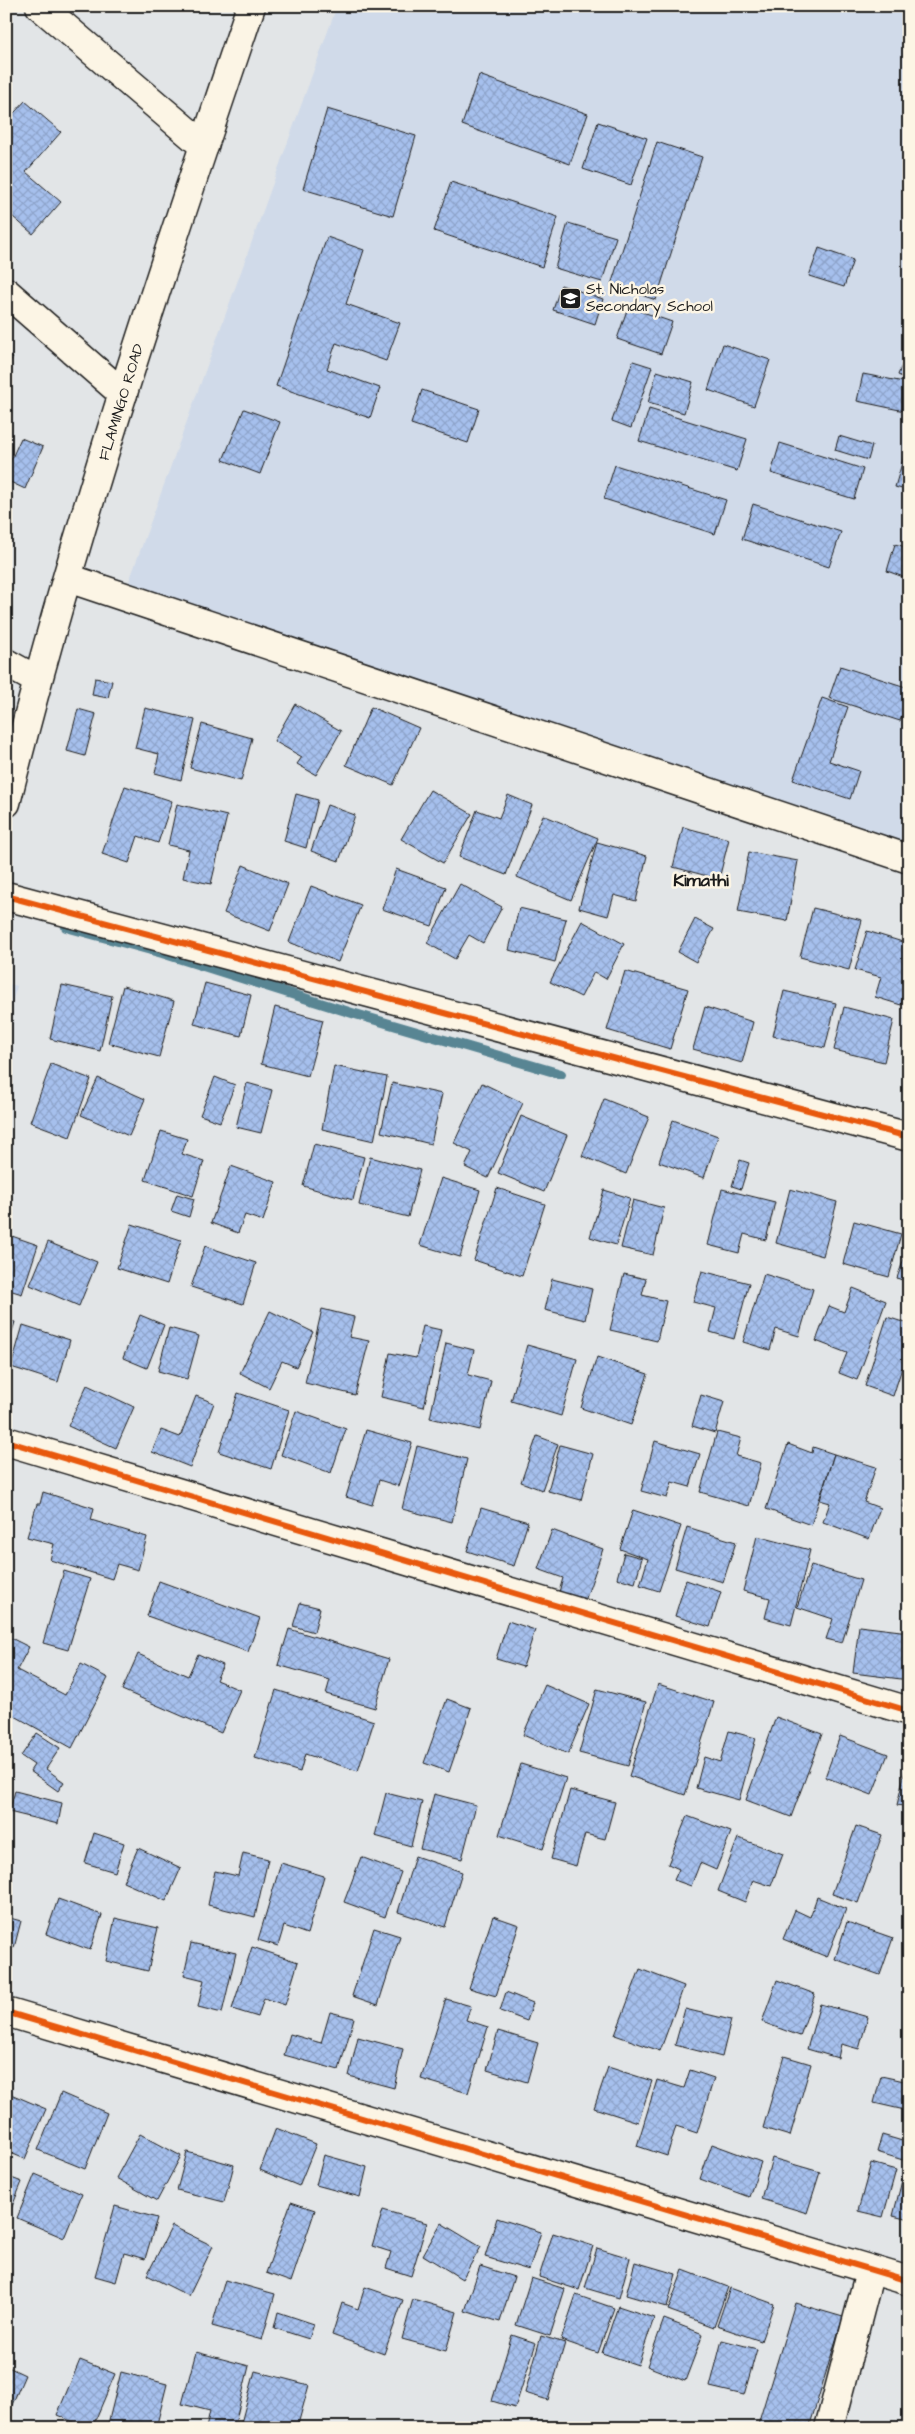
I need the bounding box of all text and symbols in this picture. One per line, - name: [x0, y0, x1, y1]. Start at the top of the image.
- place label: St. Nicholas Secondary School: [586, 279, 713, 318]
- school or university icon: St. Nicholas Secondary School: [558, 286, 582, 310]
- street label: FLAMINGO ROAD: [94, 341, 149, 463]
- district label: Kimathi: [673, 868, 729, 893]

